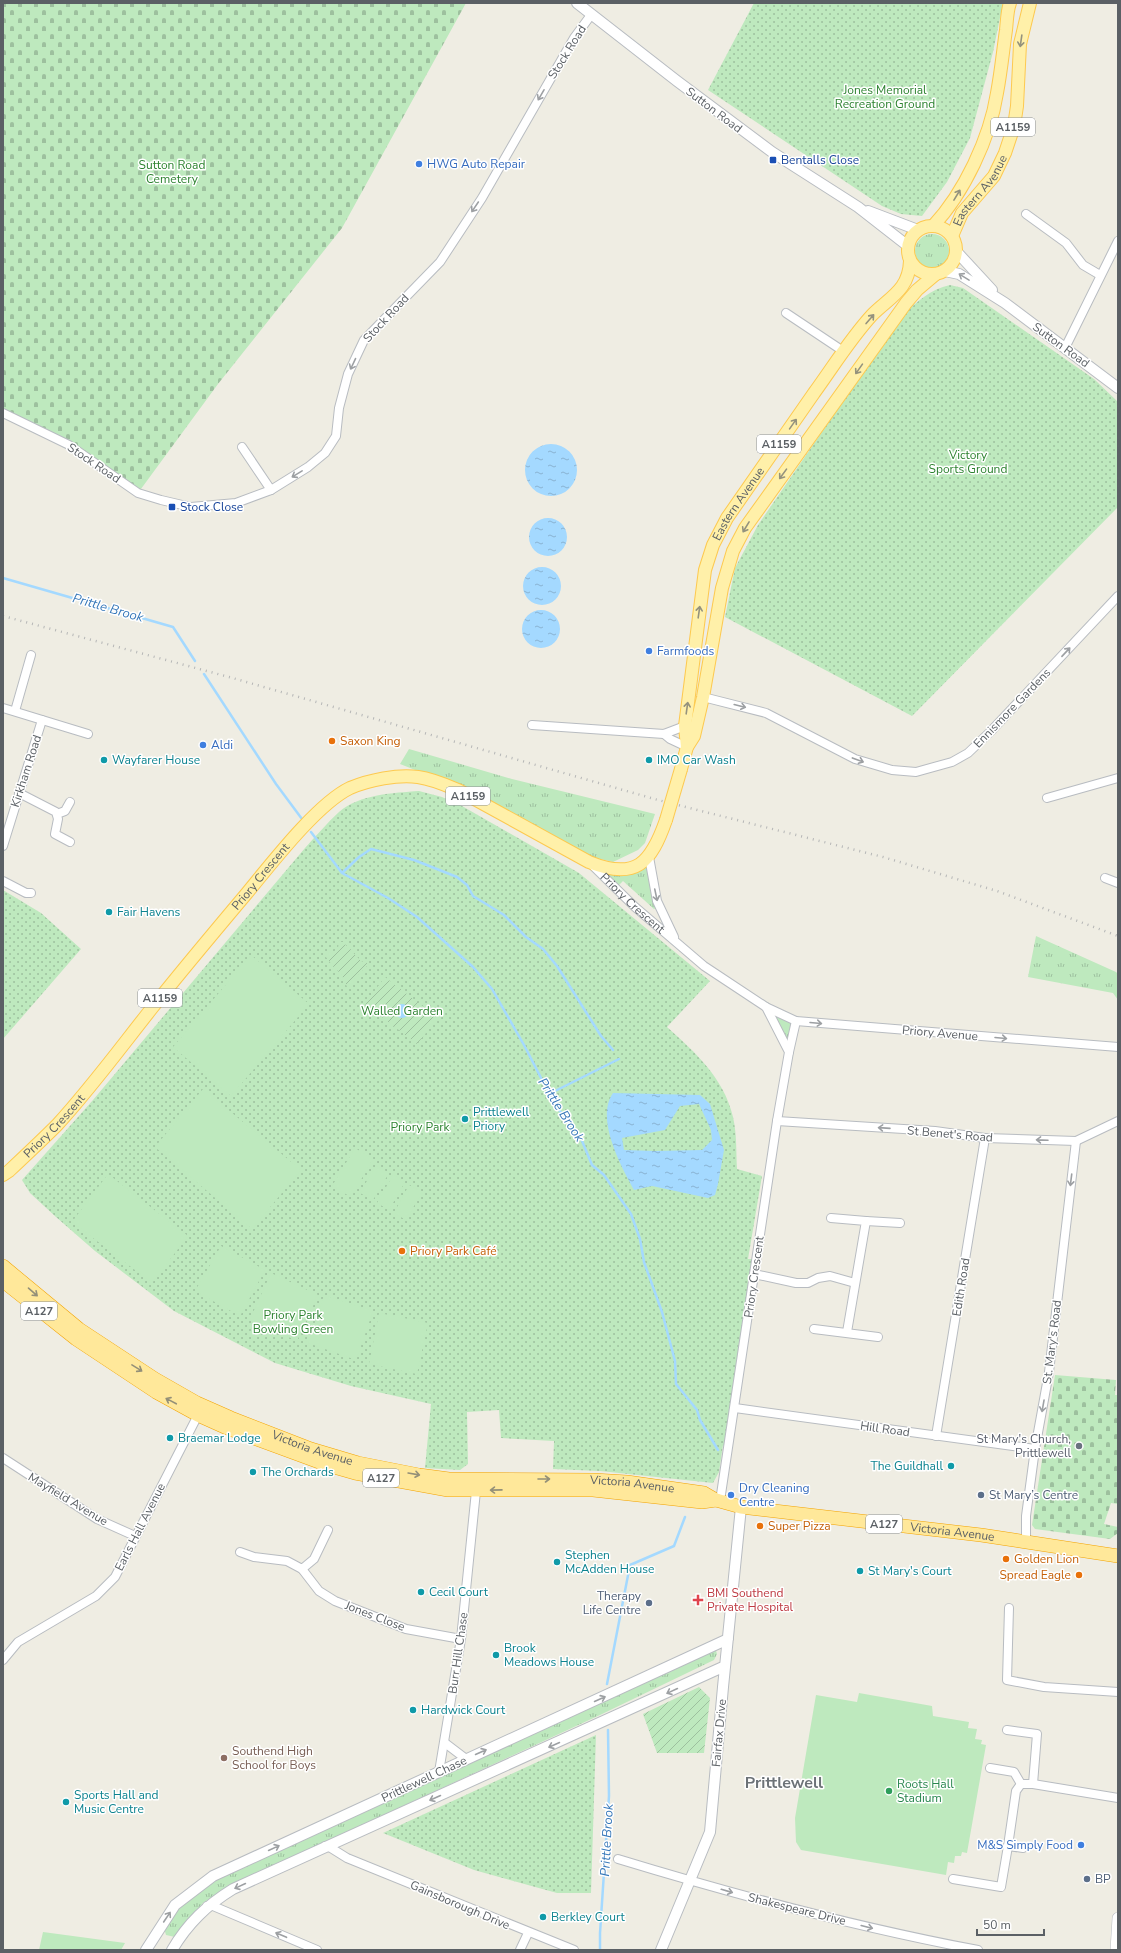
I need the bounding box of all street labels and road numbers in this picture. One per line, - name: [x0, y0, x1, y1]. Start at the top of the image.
- street label: Stock Road: [544, 22, 590, 82]
- street label: Sutton Road: [683, 84, 745, 136]
- road number: A1159: [991, 118, 1035, 136]
- street label: Eastern Avenue: [949, 152, 1011, 228]
- street label: Stock Road: [359, 290, 413, 346]
- street label: Sutton Road: [1029, 319, 1093, 371]
- road number: A1159: [757, 435, 801, 453]
- street label: Stock Road: [64, 439, 124, 487]
- street label: Eastern Avenue: [709, 464, 768, 543]
- street label: Ennismore Gardens: [970, 664, 1054, 751]
- street label: Kirkham Road: [7, 733, 45, 809]
- road number: A1159: [446, 787, 490, 805]
- street label: Priory Crescent: [228, 839, 294, 913]
- street label: Priory Crescent: [597, 869, 669, 937]
- road number: A1159: [138, 989, 182, 1007]
- street label: Priory Avenue: [901, 1022, 979, 1044]
- street label: Priory Crescent: [20, 1090, 89, 1161]
- street label: St Benet's Road: [906, 1122, 994, 1146]
- street label: Priory Crescent: [740, 1234, 768, 1319]
- street label: Edith Road: [949, 1257, 973, 1317]
- street label: St. Mary's Road: [1039, 1299, 1065, 1385]
- road number: A127: [21, 1302, 57, 1320]
- street label: Hill Road: [859, 1418, 911, 1440]
- street label: Victoria Avenue: [269, 1426, 355, 1469]
- street label: Mayfield Avenue: [25, 1469, 111, 1529]
- road number: A127: [363, 1469, 399, 1487]
- street label: Victoria Avenue: [589, 1472, 676, 1497]
- street label: Earls Hall Avenue: [111, 1480, 169, 1574]
- road number: A127: [866, 1515, 902, 1533]
- street label: Victoria Avenue: [908, 1519, 996, 1545]
- street label: Jones Close: [342, 1597, 407, 1635]
- street label: Burr Hill Chase: [444, 1611, 472, 1695]
- street label: Fairfax Drive: [708, 1698, 730, 1768]
- street label: Prittlewell Chase: [379, 1752, 469, 1806]
- street label: Gainsborough Drive: [408, 1877, 512, 1933]
- street label: Shakespeare Drive: [746, 1889, 848, 1929]

